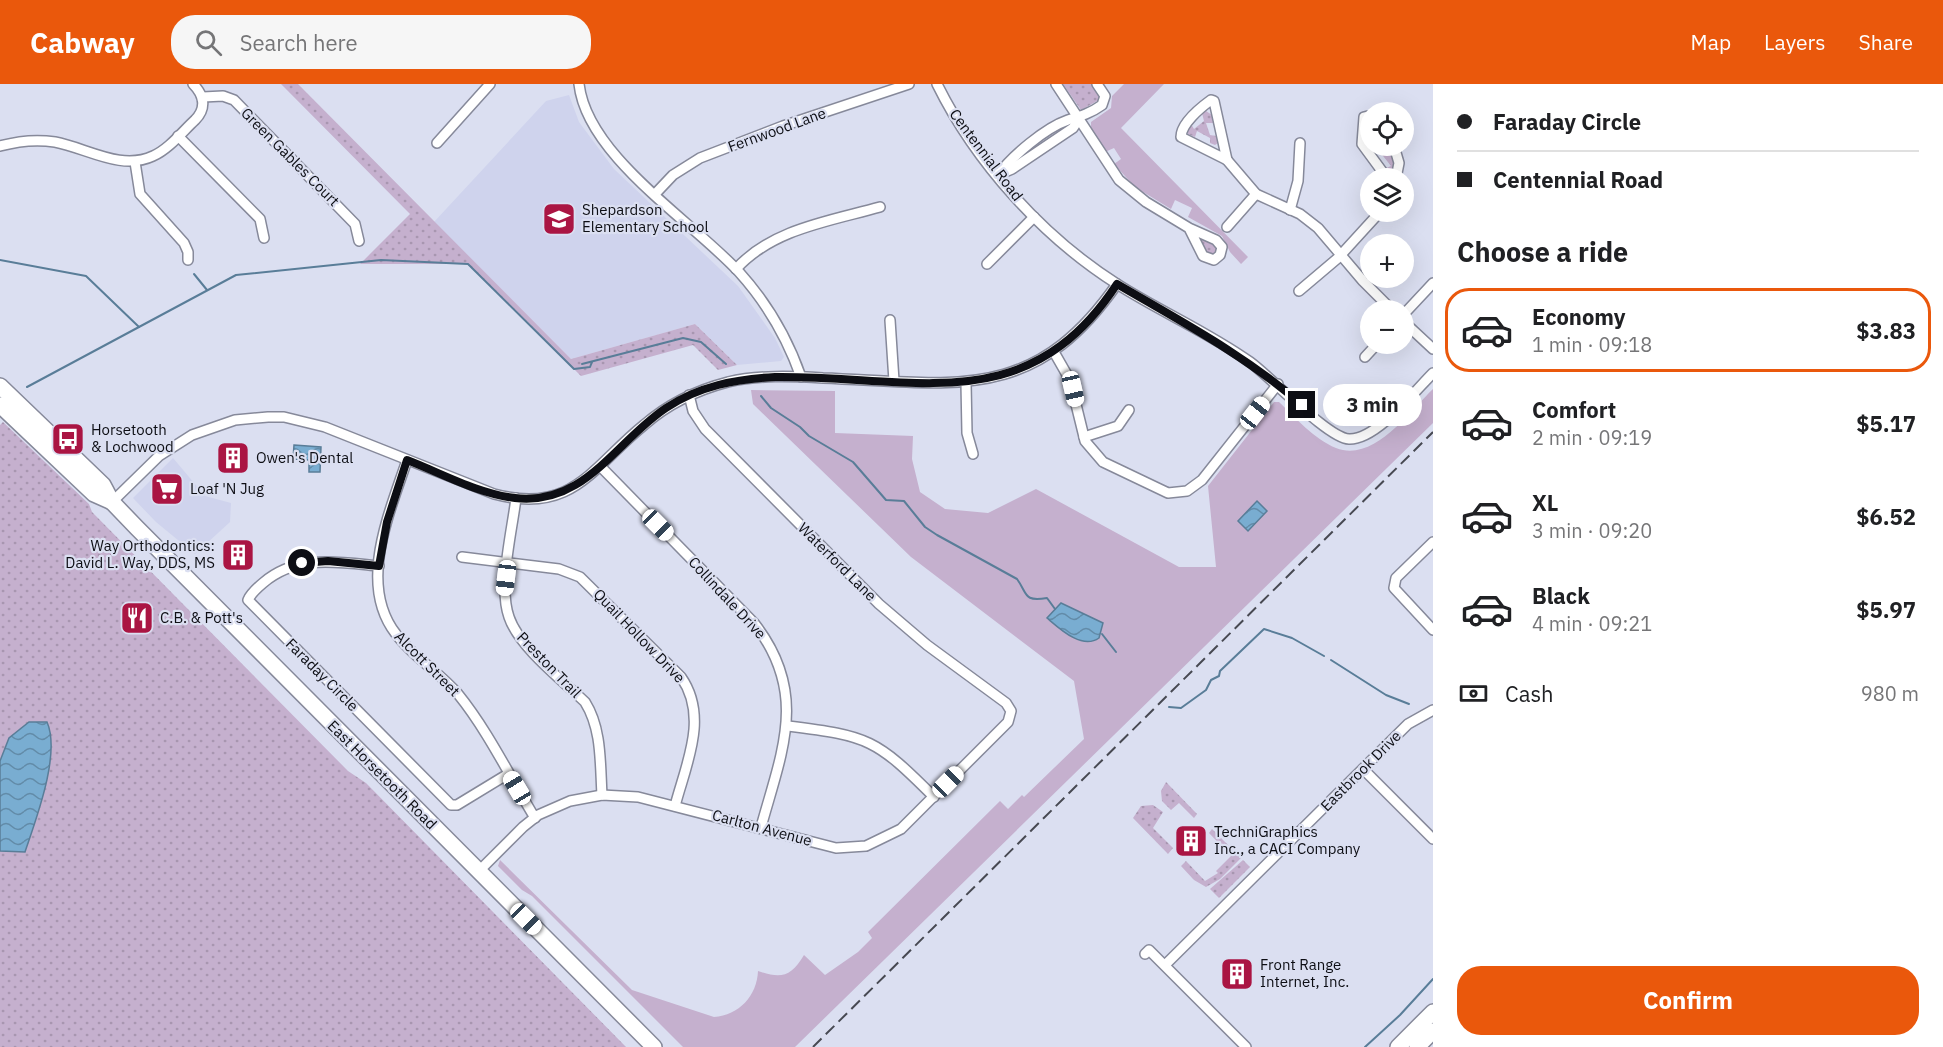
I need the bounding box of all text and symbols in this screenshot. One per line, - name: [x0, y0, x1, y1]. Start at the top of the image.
- search box: [171, 15, 591, 69]
- text: Cabway: [30, 24, 135, 61]
- icon: search: [192, 26, 225, 59]
- text: Search here: [240, 28, 358, 57]
- text: Map: [1691, 28, 1731, 56]
- text: Layers: [1764, 28, 1826, 56]
- text: Share: [1859, 28, 1913, 56]
- map controls: [1360, 102, 1414, 354]
- button: locate: [1360, 102, 1414, 156]
- street label: Green Gables Court: [237, 103, 344, 210]
- street label: Fernwood Lane: [725, 103, 828, 156]
- street label: Centennial Road: [946, 105, 1027, 205]
- text: Faraday Circle: [1493, 107, 1641, 136]
- text: Centennial Road: [1493, 165, 1663, 194]
- button: layers: [1360, 168, 1414, 222]
- place label: Shepardson Elementary School: [582, 200, 709, 236]
- school or university icon: Shepardson Elementary School: [541, 201, 577, 237]
- button: +: [1360, 234, 1414, 288]
- text: Choose a ride: [1457, 234, 1628, 269]
- button: −: [1360, 300, 1414, 354]
- text: Economy: [1532, 302, 1626, 331]
- icon: car: [1460, 303, 1514, 357]
- text: $3.83: [1856, 316, 1916, 345]
- text: 1 min · 09:18: [1532, 331, 1652, 358]
- car: [1060, 369, 1086, 409]
- callout: 3 min: [1323, 384, 1422, 426]
- route end: [1288, 391, 1315, 418]
- text: 3 min: [1346, 391, 1399, 418]
- car: [1237, 393, 1273, 433]
- text: Comfort: [1532, 395, 1616, 424]
- icon: car: [1460, 396, 1514, 450]
- text: $5.17: [1856, 409, 1916, 438]
- place label: Horsetooth & Lochwood: [91, 420, 174, 456]
- bus stop icon: Horsetooth & Lochwood: [50, 421, 86, 457]
- text: 2 min · 09:19: [1532, 424, 1652, 451]
- building icon: Owen's Dental: [215, 440, 251, 476]
- place label: Owen's Dental: [256, 448, 353, 467]
- supermarket icon: Loaf 'N Jug: [149, 471, 185, 507]
- place label: Loaf 'N Jug: [190, 479, 264, 498]
- text: XL: [1532, 488, 1558, 517]
- icon: car: [1460, 489, 1514, 543]
- text: $6.52: [1856, 502, 1916, 531]
- car: [639, 506, 677, 544]
- text: 3 min · 09:20: [1532, 517, 1652, 544]
- street label: Waterford Lane: [794, 518, 881, 605]
- place label: Way Orthodontics: David L. Way, DDS, MS: [65, 536, 215, 572]
- building icon: Way Orthodontics: David L. Way, DDS, MS: [220, 537, 256, 573]
- route start: [288, 549, 315, 576]
- street label: Collindale Drive: [684, 553, 770, 643]
- car: [495, 559, 517, 597]
- text: Black: [1532, 581, 1590, 610]
- icon: car: [1460, 582, 1514, 636]
- street label: Quail Hollow Drive: [590, 585, 689, 687]
- text: $5.97: [1856, 595, 1916, 624]
- restaurant icon: C.B. & Pott's: [119, 600, 155, 636]
- place label: C.B. & Pott's: [160, 608, 243, 627]
- text: 4 min · 09:21: [1532, 610, 1652, 637]
- street label: Alcott Street: [391, 627, 464, 700]
- street label: Preston Trail: [513, 628, 586, 702]
- street label: Faraday Circle: [282, 634, 363, 715]
- icon: cash: [1457, 677, 1490, 710]
- text: Cash: [1505, 679, 1554, 708]
- text: 980 m: [1861, 680, 1919, 707]
- street label: East Horsetooth Road: [324, 716, 441, 833]
- street label: Eastbrook Drive: [1316, 726, 1405, 815]
- car: [929, 763, 967, 801]
- car: [500, 768, 534, 808]
- street label: Carlton Avenue: [710, 805, 814, 850]
- place label: TechniGraphics Inc., a CACI Company: [1214, 822, 1361, 858]
- building icon: TechniGraphics Inc., a CACI Company: [1173, 823, 1209, 859]
- car: [507, 900, 545, 938]
- place label: Front Range Internet, Inc.: [1260, 955, 1349, 991]
- building icon: Front Range Internet, Inc.: [1219, 956, 1255, 992]
- button: Confirm: [1457, 966, 1919, 1035]

